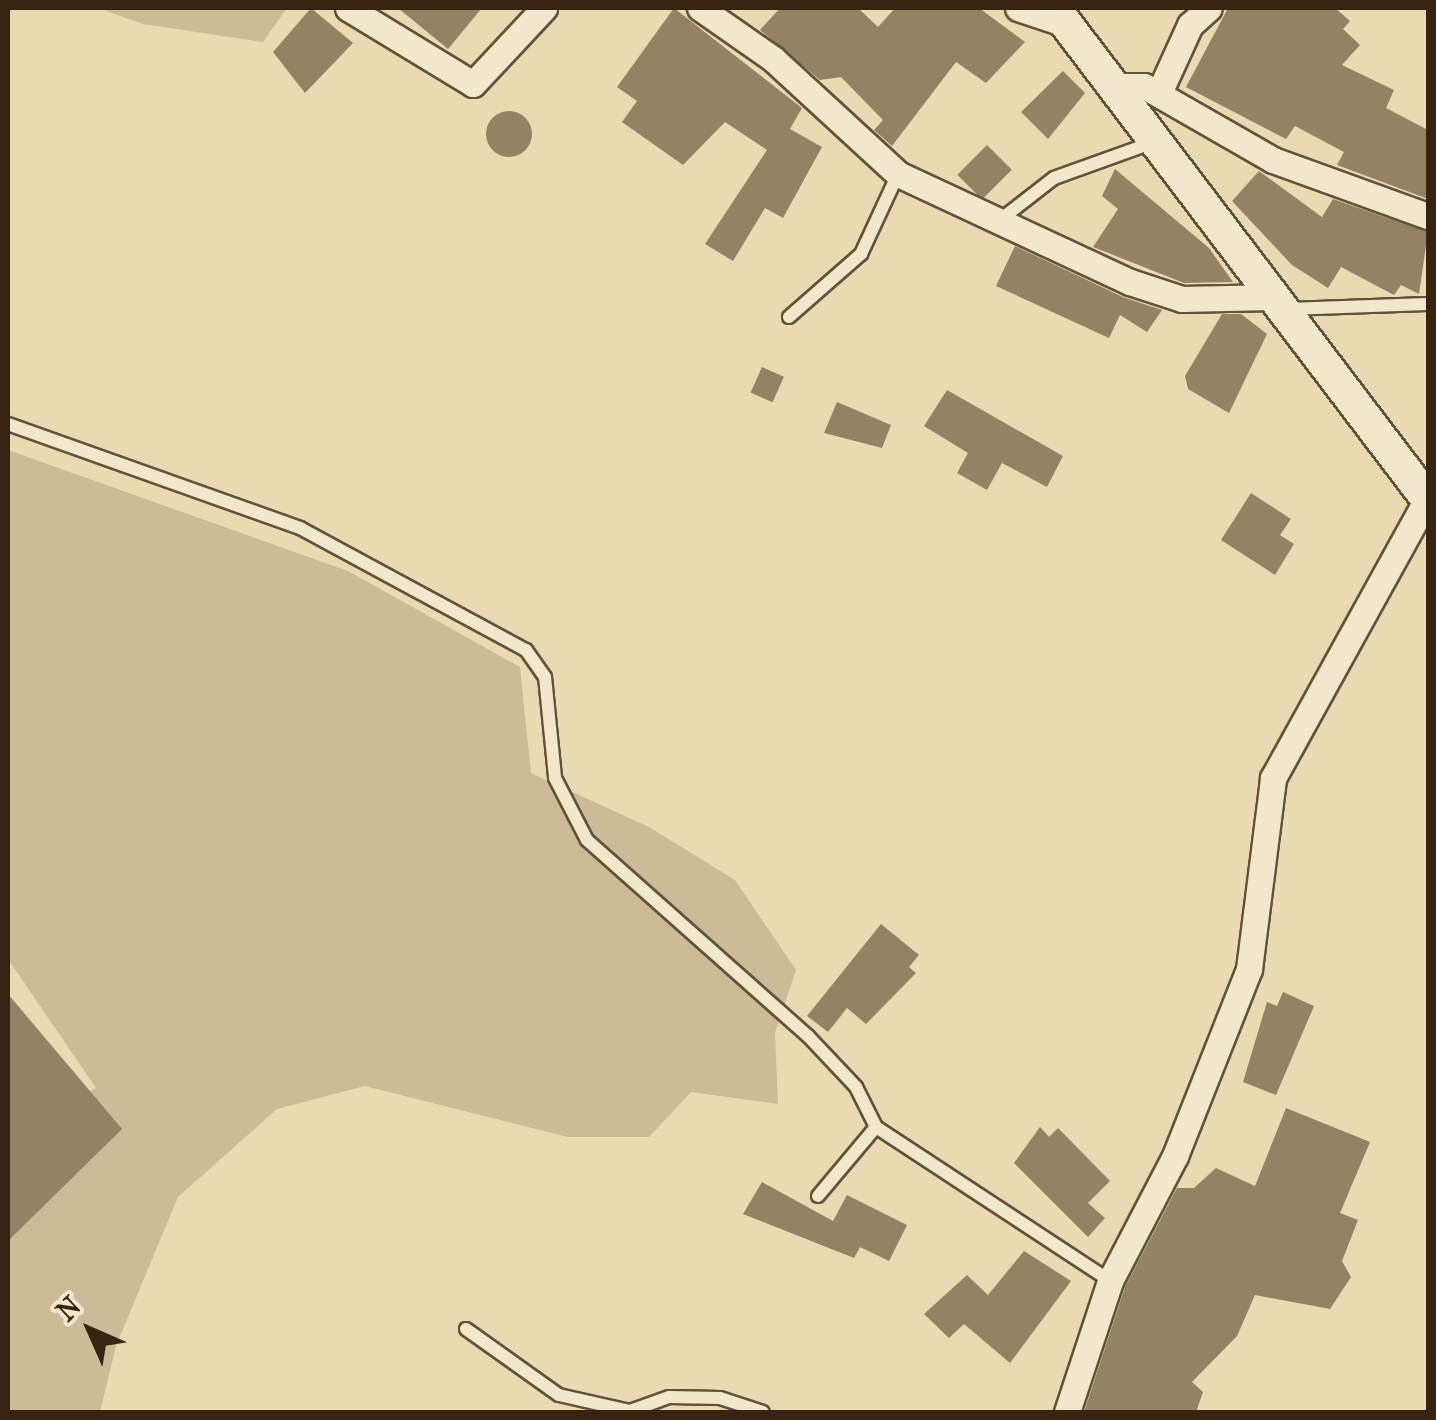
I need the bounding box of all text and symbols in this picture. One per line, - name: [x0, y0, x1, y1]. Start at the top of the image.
- north arrow: [40, 1280, 140, 1380]
- text: N: [49, 1289, 88, 1328]

